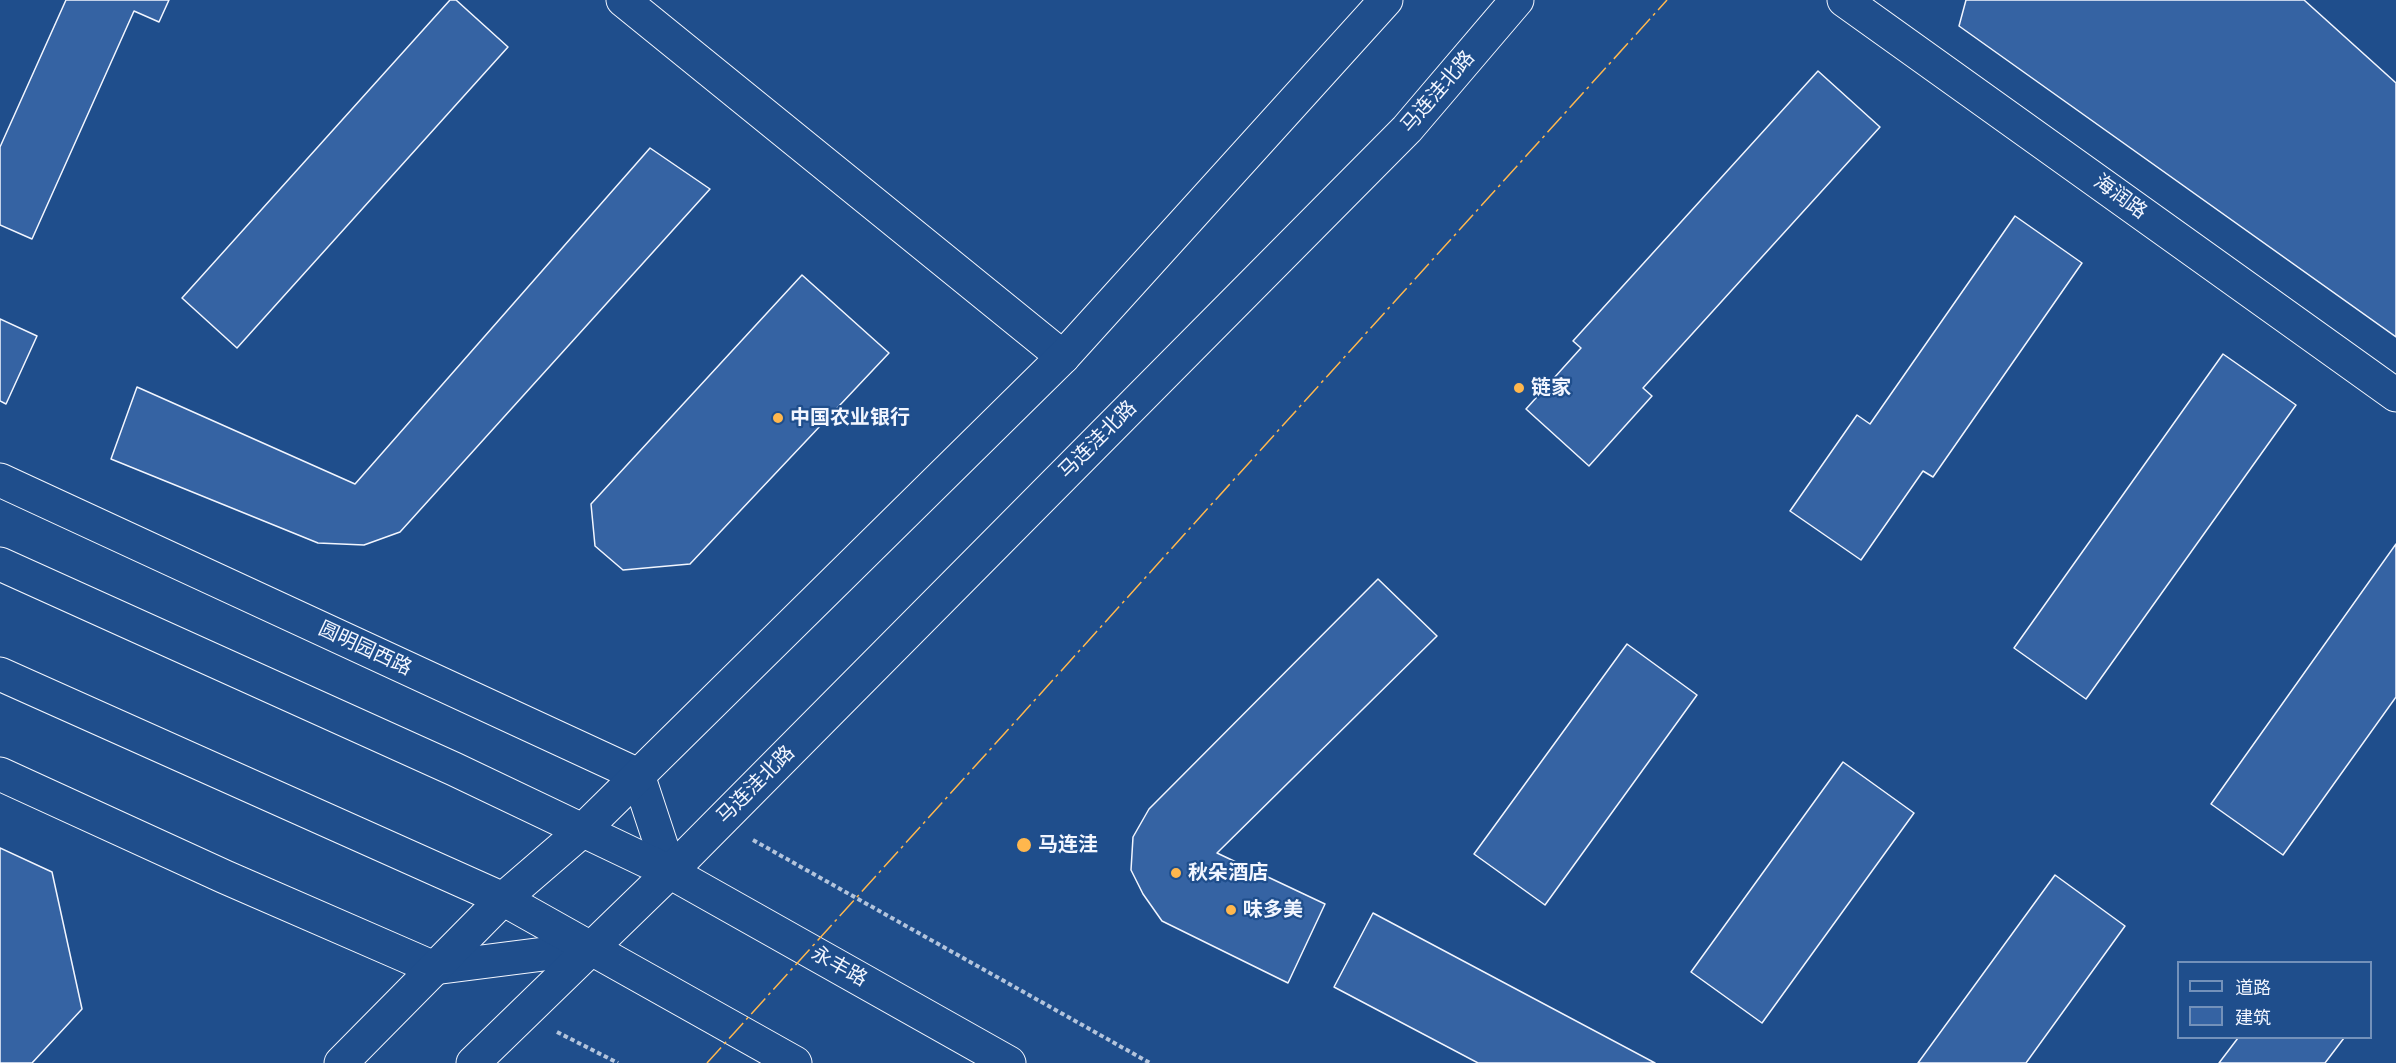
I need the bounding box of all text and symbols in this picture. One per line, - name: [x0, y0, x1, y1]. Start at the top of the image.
- street label: 马连洼北路: [1396, 46, 1480, 138]
- street label: 海润路: [2089, 170, 2151, 224]
- place label: 链家: [1531, 376, 1571, 400]
- marker: 链家: [1512, 381, 1526, 395]
- street label: 马连洼北路: [1054, 396, 1142, 484]
- place label: 中国农业银行: [790, 406, 910, 430]
- marker: 中国农业银行: [771, 411, 785, 425]
- street label: 圆明园西路: [315, 617, 415, 681]
- street label: 马连洼北路: [712, 741, 800, 829]
- place label: 马连洼: [1038, 833, 1098, 857]
- marker: 马连洼: [1015, 836, 1033, 854]
- place label: 秋朵酒店: [1188, 861, 1268, 885]
- marker: 秋朵酒店: [1169, 866, 1183, 880]
- place label: 味多美: [1243, 898, 1303, 922]
- marker: 味多美: [1224, 903, 1238, 917]
- street label: 永丰路: [807, 942, 871, 992]
- legend: [2177, 961, 2372, 1039]
- text: 道路: [2235, 977, 2271, 999]
- text: 建筑: [2235, 1007, 2271, 1029]

